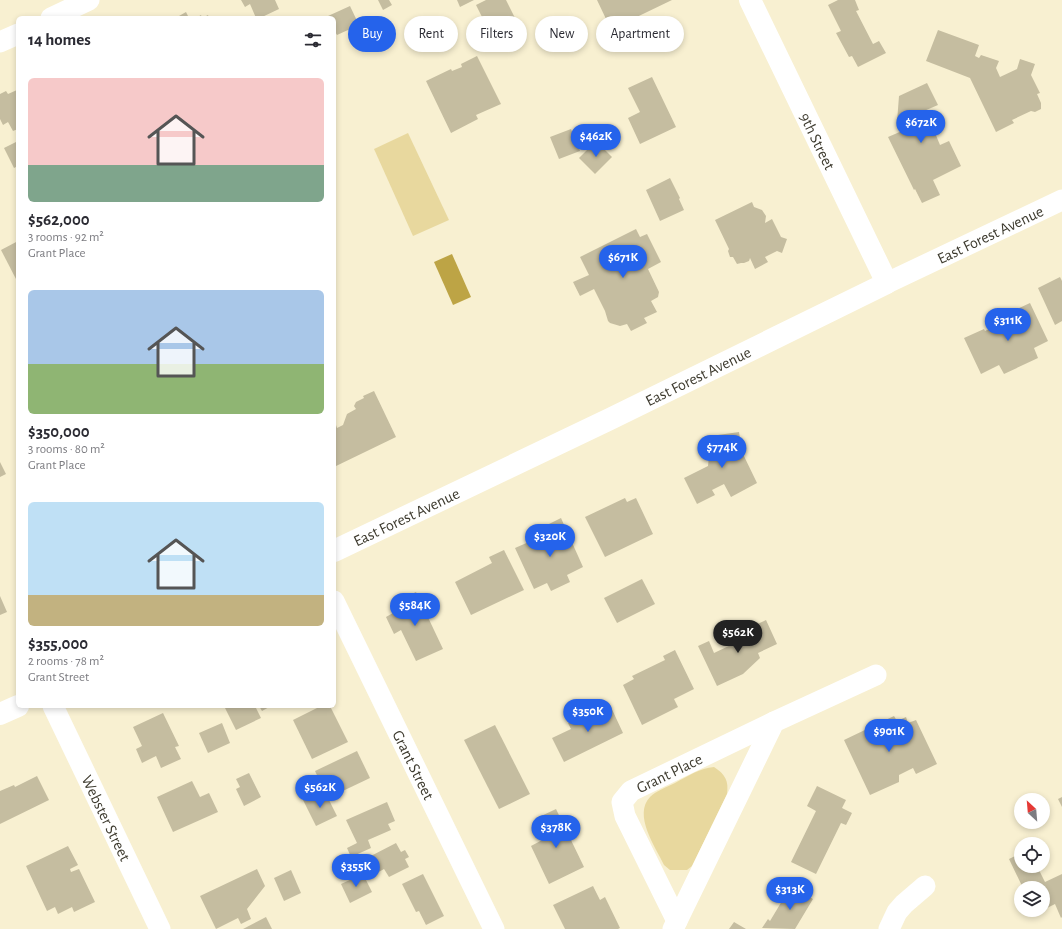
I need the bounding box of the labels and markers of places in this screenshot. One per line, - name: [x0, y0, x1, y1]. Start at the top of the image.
- pin: $672K: [893, 110, 949, 144]
- pin: $462K: [568, 124, 624, 158]
- pin: $671K: [595, 245, 651, 279]
- pin: $311K: [980, 308, 1036, 342]
- pin: $774K: [694, 435, 750, 469]
- pin: $320K: [522, 524, 578, 558]
- pin: $584K: [387, 593, 443, 627]
- pin: $562K: [710, 620, 766, 654]
- pin: $350K: [560, 699, 616, 733]
- pin: $901K: [861, 719, 917, 753]
- pin: $562K: [292, 775, 348, 809]
- pin: $378K: [528, 815, 584, 849]
- pin: $355K: [328, 854, 384, 888]
- pin: $313K: [762, 877, 818, 911]

